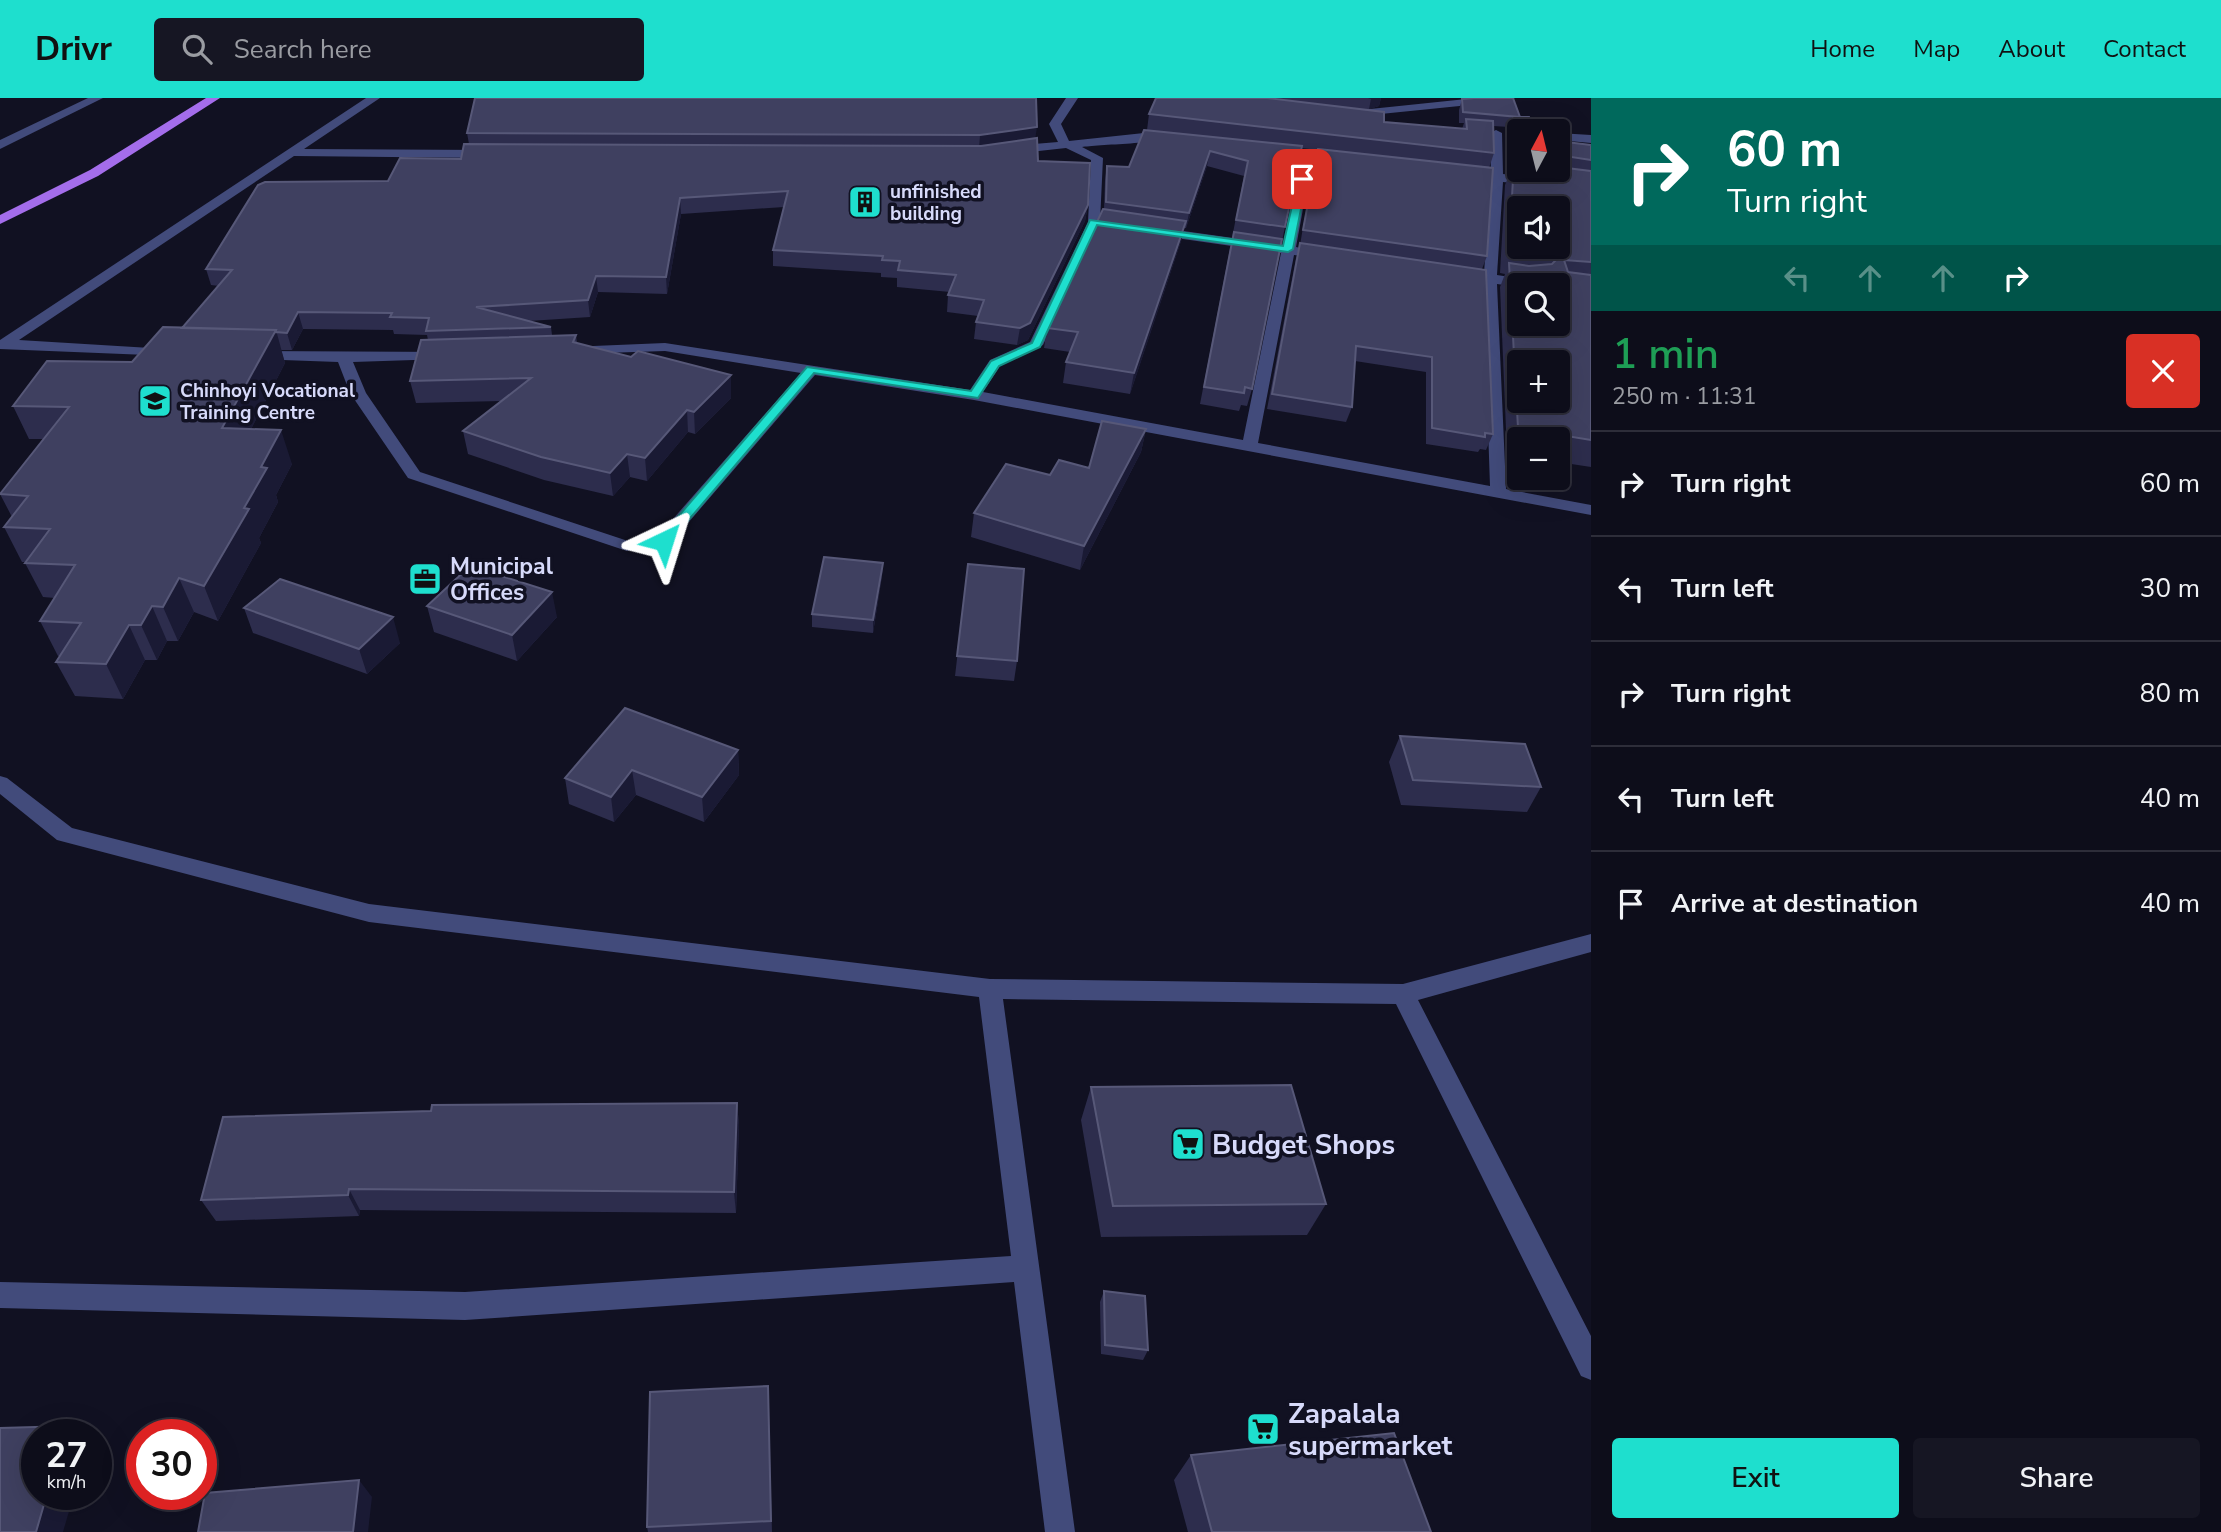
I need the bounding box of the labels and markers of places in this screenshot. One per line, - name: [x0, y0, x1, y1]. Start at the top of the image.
- pin: [1272, 149, 1332, 209]
- place label: unfinished building: [890, 179, 982, 227]
- building icon: unfinished building: [846, 183, 884, 221]
- place label: Chinhoyi Vocational Training Centre: [180, 378, 355, 426]
- school or university icon: Chinhoyi Vocational Training Centre: [136, 382, 174, 420]
- place label: Municipal Offices: [450, 551, 554, 608]
- office icon: Municipal Offices: [406, 560, 444, 598]
- supermarket icon: Budget Shops: [1169, 1125, 1207, 1163]
- place label: Budget Shops: [1212, 1126, 1395, 1164]
- place label: Zapalala supermarket: [1288, 1395, 1453, 1465]
- supermarket icon: Zapalala supermarket: [1244, 1410, 1282, 1448]

